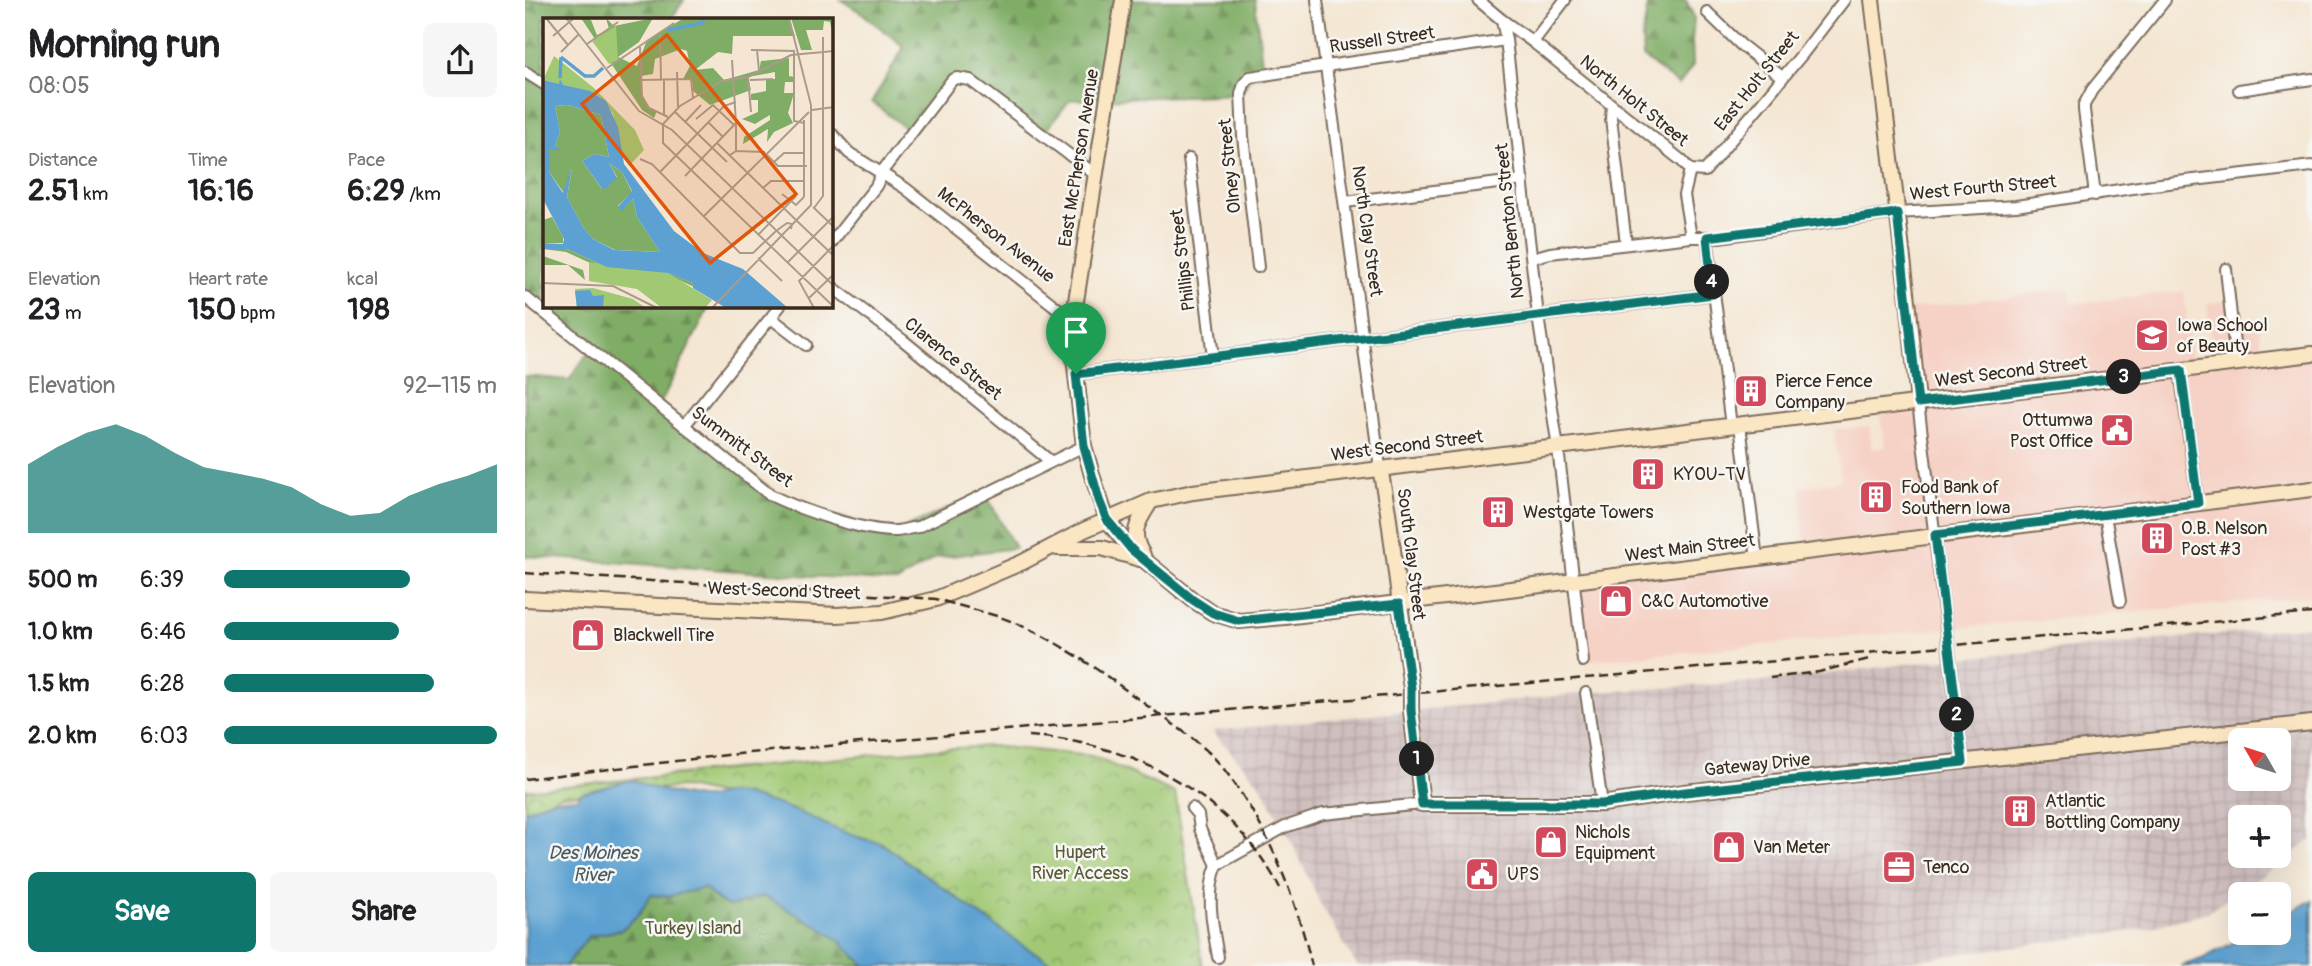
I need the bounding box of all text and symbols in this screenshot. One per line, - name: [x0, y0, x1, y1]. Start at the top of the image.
- inset map: [543, 18, 833, 308]
- text: Morning run: [28, 21, 220, 69]
- street label: Russell Street: [1328, 21, 1437, 59]
- button: share: [423, 23, 497, 97]
- street label: East Holt Street: [1710, 26, 1805, 136]
- street label: North Holt Street: [1575, 50, 1694, 152]
- street label: East McPherson Avenue: [1054, 67, 1104, 249]
- text: 08:05: [28, 71, 90, 100]
- street label: Olney Street: [1214, 117, 1246, 215]
- street label: North Benton Street: [1490, 141, 1530, 300]
- text: Distance: [28, 148, 97, 172]
- text: Time: [188, 148, 227, 172]
- text: Pace: [347, 148, 385, 172]
- street label: North Clay Street: [1346, 164, 1388, 299]
- street label: West Fourth Street: [1909, 170, 2058, 206]
- text: 2.51: [28, 172, 79, 209]
- text: 16:16: [188, 172, 254, 209]
- text: 6:29: [347, 172, 405, 209]
- text: km: [79, 182, 108, 206]
- text: /km: [405, 182, 441, 206]
- street label: McPherson Avenue: [933, 182, 1059, 288]
- street label: Phillips Street: [1165, 207, 1201, 312]
- pin: 4: [1695, 264, 1729, 300]
- text: Elevation: [28, 267, 100, 291]
- text: Heart rate: [188, 267, 268, 291]
- text: kcal: [347, 267, 378, 291]
- text: 4: [1706, 269, 1717, 293]
- text: 23: [28, 291, 61, 328]
- text: 150: [188, 291, 236, 328]
- text: 198: [347, 291, 390, 328]
- text: m: [61, 301, 82, 325]
- text: bpm: [236, 301, 275, 325]
- pin: [1046, 302, 1106, 374]
- street label: Clarence Street: [899, 313, 1007, 406]
- icon: arrive: [1057, 313, 1095, 351]
- place label: Iowa School of Beauty: [2177, 314, 2268, 358]
- school or university icon: Iowa School of Beauty: [2133, 316, 2171, 354]
- street label: West Second Street: [1934, 351, 2089, 393]
- pin: 3: [2107, 360, 2141, 394]
- text: 3: [2118, 364, 2129, 388]
- place label: Pierce Fence Company: [1775, 370, 1873, 414]
- text: Elevation: [28, 371, 116, 400]
- text: 92–115 m: [403, 371, 497, 400]
- building icon: Pierce Fence Company: [1732, 372, 1770, 410]
- street label: Summitt Street: [687, 401, 798, 493]
- place label: Ottumwa Post Office: [2010, 409, 2093, 453]
- public building icon: Ottumwa Post Office: [2098, 411, 2136, 449]
- street label: West Second Street: [1330, 425, 1485, 467]
- building icon: KYOU-TV: [1629, 455, 1667, 493]
- place label: KYOU-TV: [1673, 463, 1746, 486]
- place label: Food Bank of Southern Iowa: [1901, 476, 2010, 520]
- building icon: Food Bank of Southern Iowa: [1857, 478, 1895, 516]
- street label: South Clay Street: [1391, 487, 1431, 622]
- building icon: Westgate Towers: [1479, 493, 1517, 531]
- place label: Westgate Towers: [1523, 501, 1654, 524]
- place label: O.B. Nelson Post #3: [2181, 517, 2267, 561]
- building icon: O.B. Nelson Post #3: [2138, 519, 2176, 557]
- street label: West Main Street: [1624, 529, 1757, 567]
- text: 500 m: [28, 565, 97, 594]
- text: 6:39: [140, 565, 184, 594]
- street label: West Second Street: [707, 577, 862, 605]
- shop icon: C&C Automotive: [1597, 582, 1635, 620]
- place label: C&C Automotive: [1641, 590, 1769, 613]
- shop icon: Blackwell Tire: [569, 616, 607, 654]
- text: 1.0 km: [28, 617, 93, 646]
- text: 6:46: [140, 617, 186, 646]
- place label: Blackwell Tire: [613, 624, 714, 647]
- text: 1.5 km: [28, 669, 90, 698]
- text: 6:28: [140, 669, 184, 698]
- pin: 2: [1939, 698, 1975, 732]
- text: 2: [1951, 702, 1962, 726]
- text: 2.0 km: [28, 721, 97, 750]
- text: 6:03: [140, 721, 188, 750]
- north arrow: [2228, 728, 2291, 791]
- map controls: [2228, 728, 2291, 945]
- pin: 1: [1399, 742, 1435, 776]
- text: 1: [1413, 746, 1420, 770]
- street label: Gateway Drive: [1703, 748, 1811, 782]
- place label: Atlantic Bottling Company: [2045, 790, 2180, 834]
- building icon: Atlantic Bottling Company: [2001, 792, 2039, 830]
- button: +: [2228, 805, 2291, 868]
- place label: Nichols Equipment: [1575, 821, 1656, 865]
- shop icon: Nichols Equipment: [1532, 823, 1570, 861]
- shop icon: Van Meter: [1710, 828, 1748, 866]
- place label: Van Meter: [1753, 836, 1831, 859]
- water label: Des Moines River: [548, 841, 640, 887]
- park label: Hupert River Access: [1032, 841, 1128, 885]
- office icon: Tenco: [1880, 848, 1918, 886]
- public building icon: UPS: [1463, 855, 1501, 893]
- place label: Tenco: [1923, 856, 1970, 879]
- place label: UPS: [1507, 863, 1539, 886]
- button: Save: [28, 872, 256, 952]
- button: Share: [270, 872, 497, 952]
- button: −: [2228, 882, 2291, 945]
- park label: Turkey Island: [644, 917, 742, 940]

